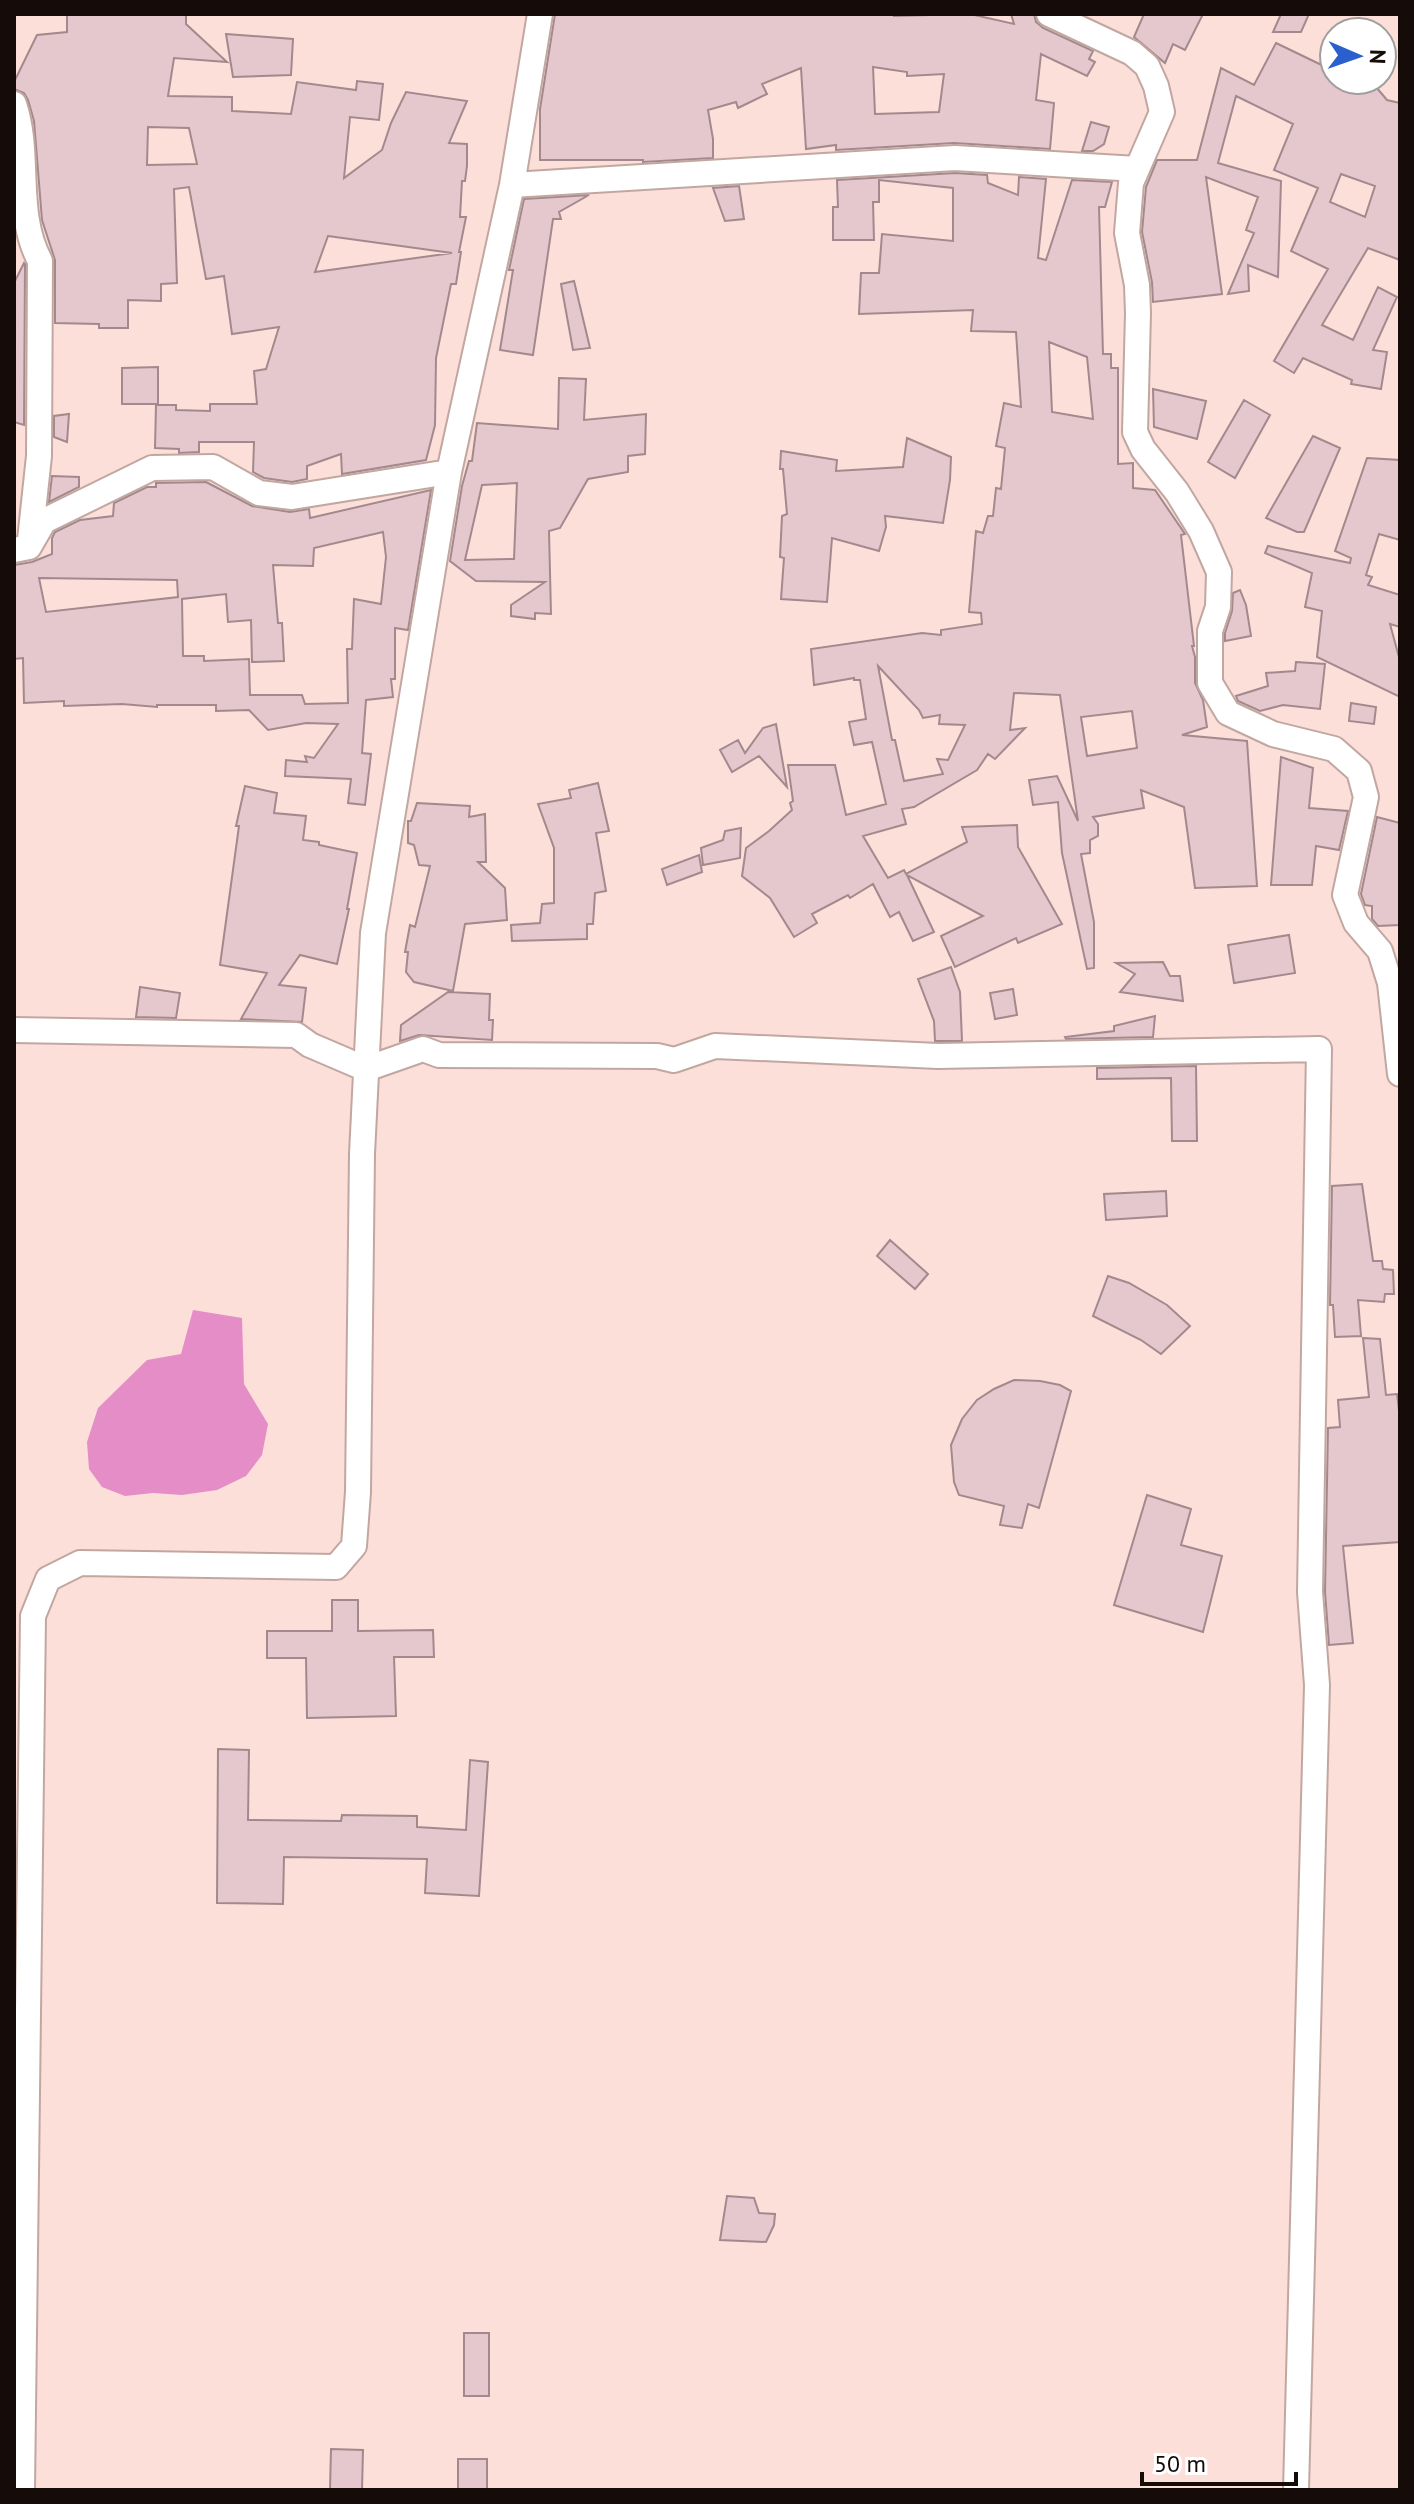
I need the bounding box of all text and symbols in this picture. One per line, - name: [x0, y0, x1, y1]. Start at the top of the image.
- north arrow: [1318, 16, 1398, 96]
- text: N: [1364, 49, 1392, 64]
- scale bar: [1142, 2436, 1296, 2486]
- text: 50 m: [1154, 2448, 1206, 2479]

